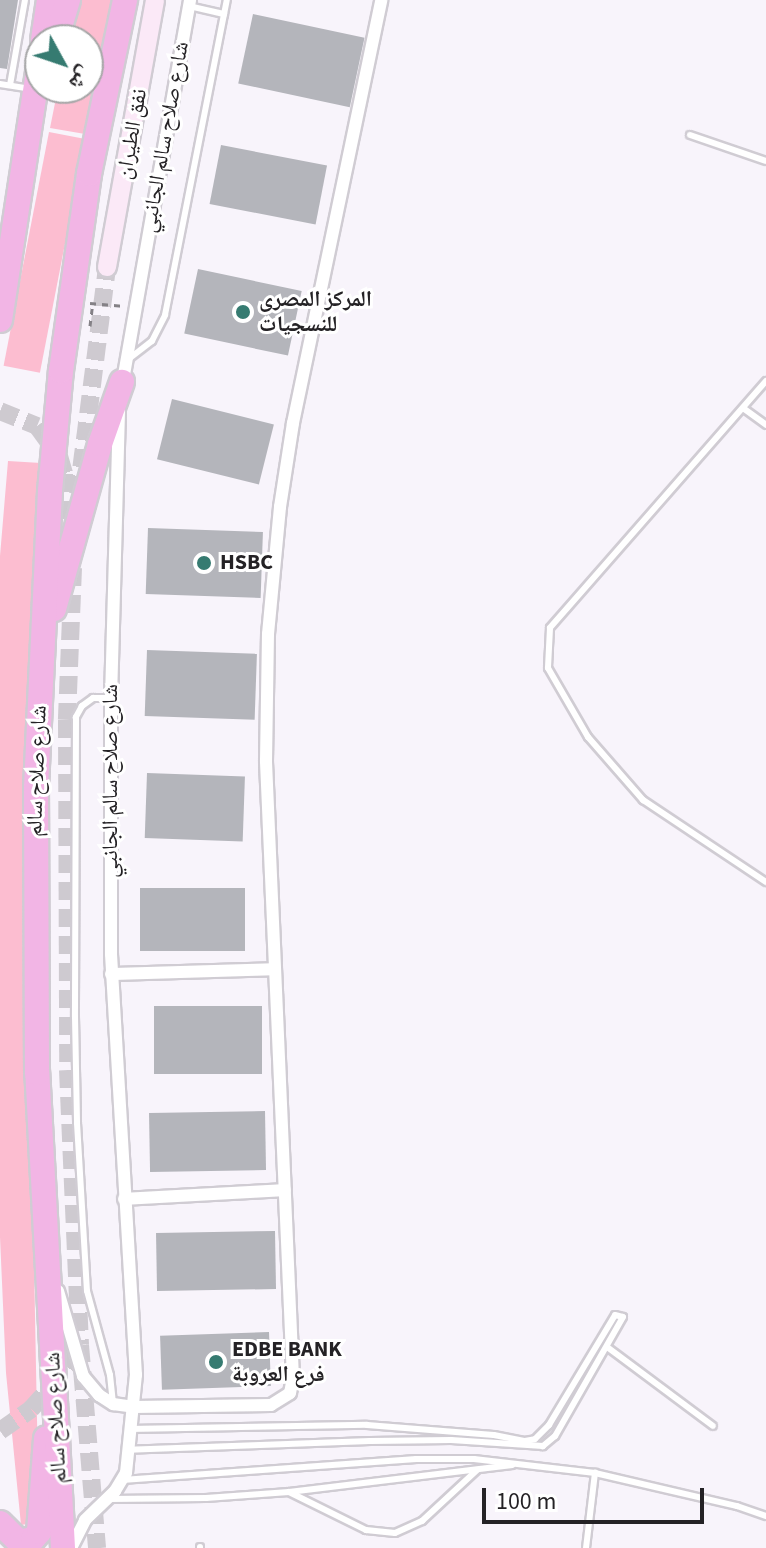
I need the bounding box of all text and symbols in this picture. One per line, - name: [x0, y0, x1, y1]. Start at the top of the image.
- north arrow: [24, 24, 104, 104]
- street label: شارع صلاح سالم الجانبي: [135, 39, 195, 235]
- text: ش: [61, 59, 101, 97]
- street label: نفق الطيران: [111, 87, 153, 181]
- place label: المركز المصرى للنسجيات: [259, 286, 372, 338]
- marker: المركز المصرى للنسجيات: [234, 303, 252, 321]
- place label: HSBC: [220, 550, 273, 576]
- marker: HSBC: [195, 554, 213, 572]
- street label: شارع صلاح سالم الجانبي: [98, 684, 124, 878]
- street label: شارع صلاح سالم: [22, 705, 52, 837]
- place label: EDBE BANK فرع العروبة: [232, 1336, 342, 1388]
- street label: شارع صلاح سالم: [39, 1352, 73, 1484]
- marker: EDBE BANK فرع العروبة: [207, 1353, 225, 1371]
- scale bar: [486, 1472, 708, 1522]
- text: 100 m: [496, 1484, 556, 1519]

